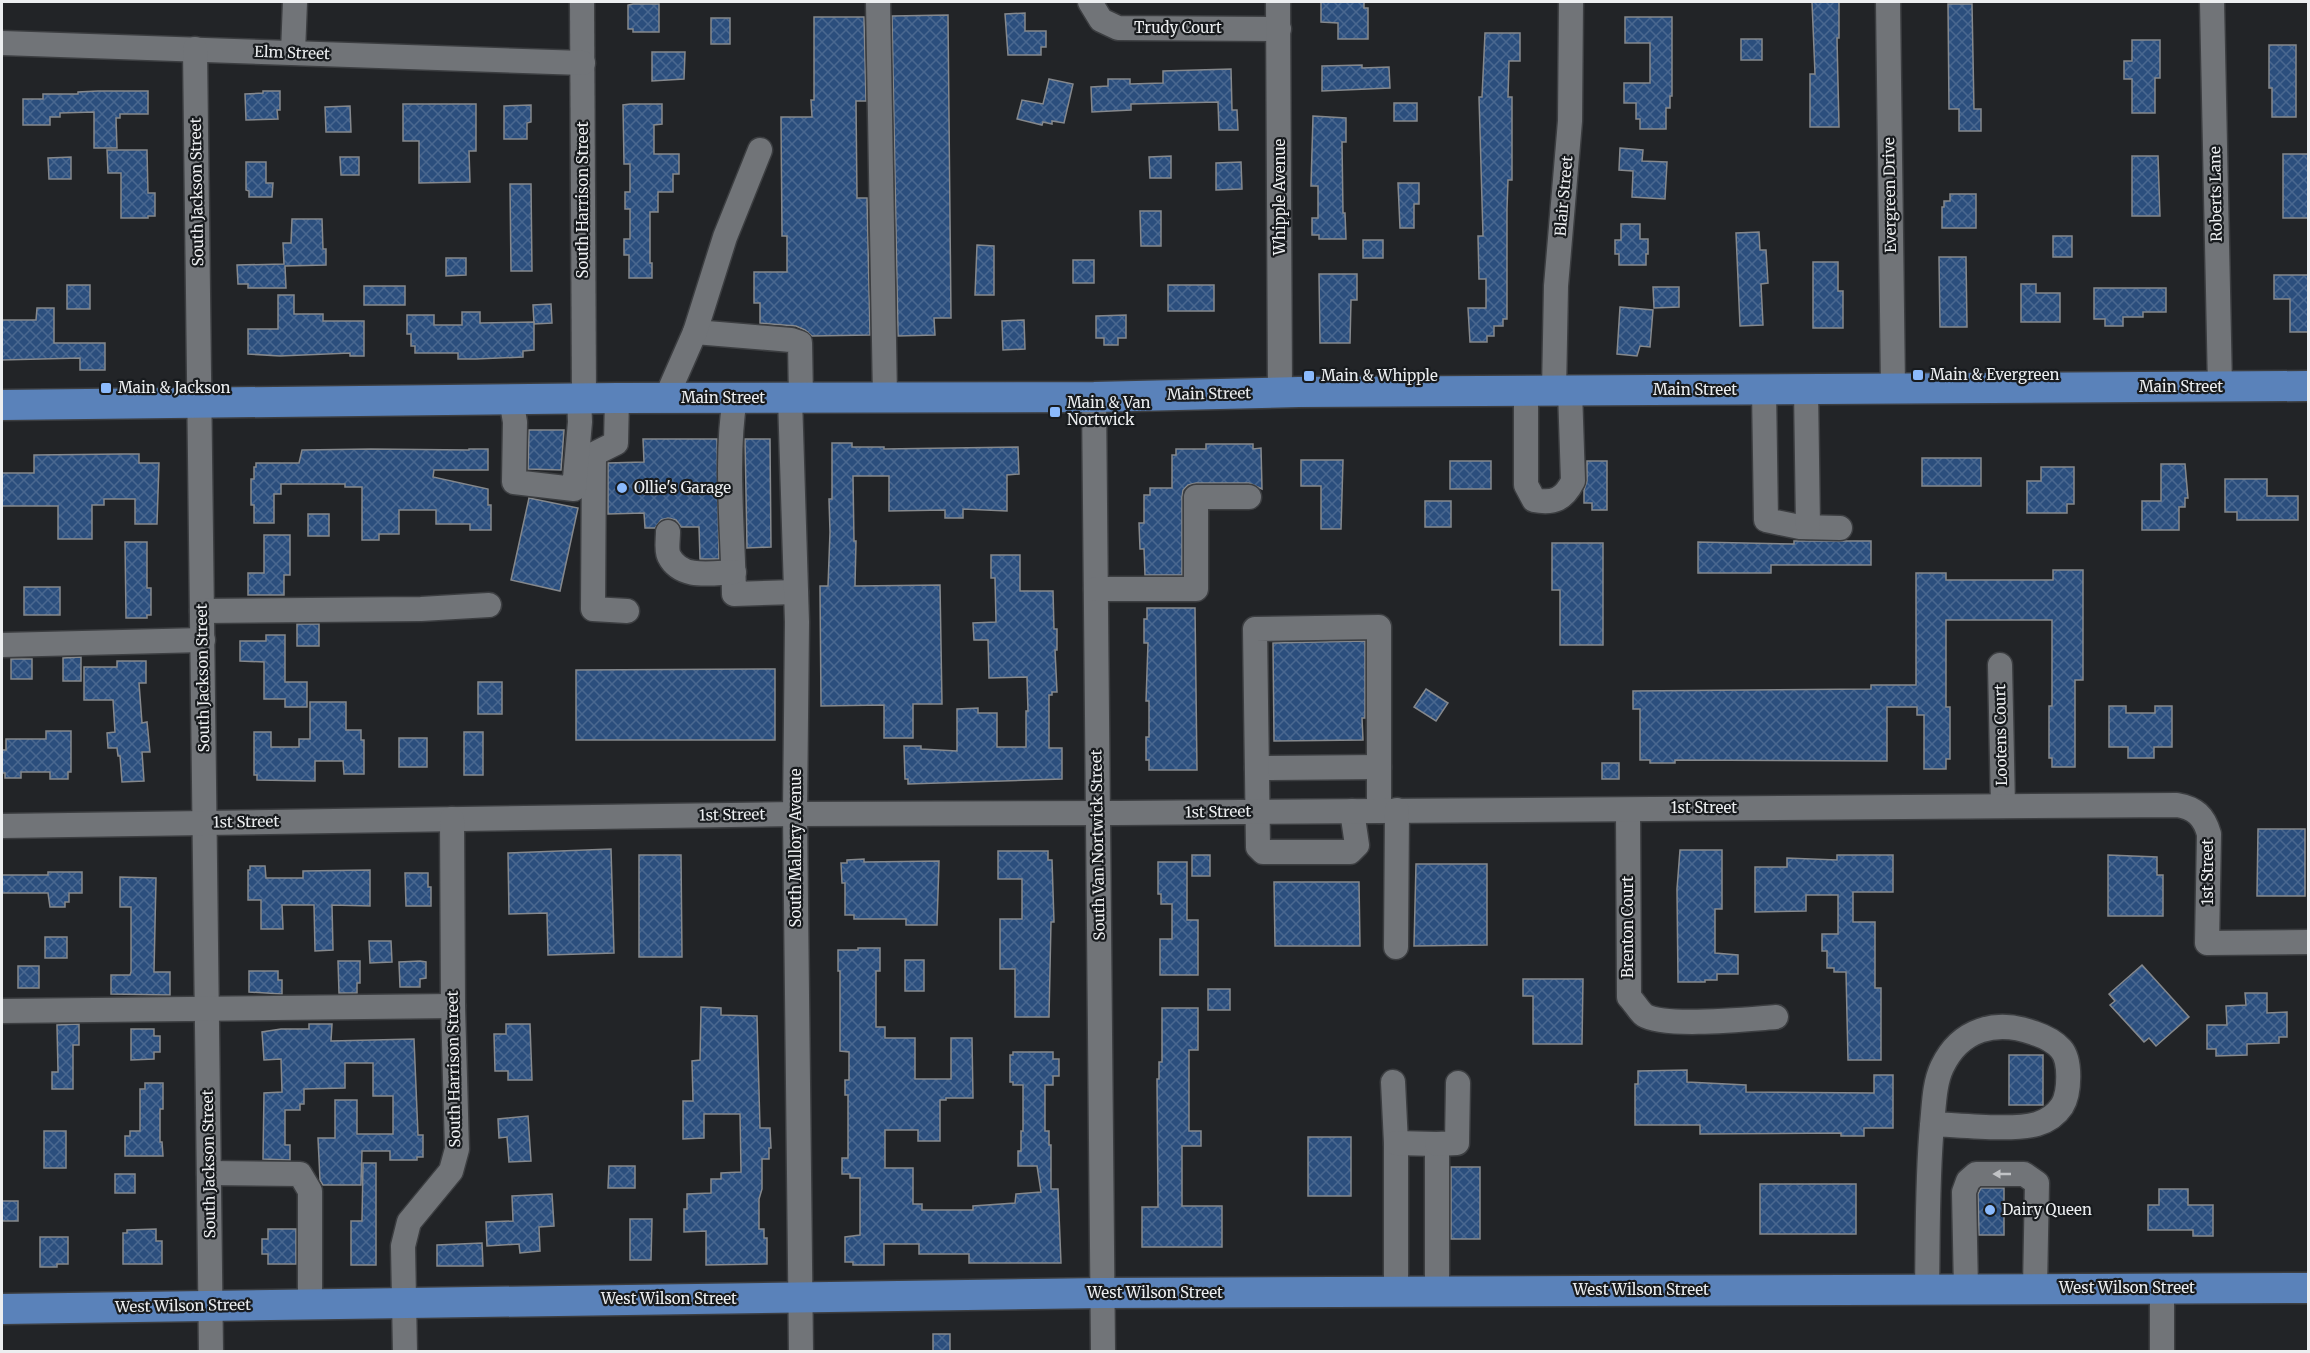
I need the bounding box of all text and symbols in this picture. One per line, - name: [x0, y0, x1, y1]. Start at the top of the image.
- street label: Trudy Court: [1134, 18, 1222, 37]
- street label: Elm Street: [254, 42, 330, 63]
- street label: South Jackson Street: [186, 117, 207, 267]
- street label: South Harrison Street: [573, 121, 592, 279]
- street label: Evergreen Drive: [1879, 137, 1900, 253]
- street label: Whipple Avenue: [1270, 138, 1289, 256]
- street label: Roberts Lane: [2205, 146, 2226, 242]
- street label: Blair Street: [1551, 155, 1576, 237]
- place label: Main & Evergreen: [1930, 365, 2060, 384]
- place label: Main & Whipple: [1321, 366, 1438, 385]
- marker: Main & Evergreen: [1911, 368, 1925, 382]
- marker: Main & Whipple: [1302, 369, 1316, 383]
- street label: Main Street: [2139, 377, 2223, 396]
- place label: Main & Jackson: [118, 378, 230, 397]
- street label: Main Street: [1653, 380, 1737, 399]
- marker: Main & Jackson: [99, 381, 113, 395]
- street label: Main Street: [1167, 383, 1251, 404]
- street label: Main Street: [681, 388, 765, 407]
- place label: Main & Van Nortwick: [1067, 393, 1150, 429]
- marker: Main & Van Nortwick: [1048, 405, 1062, 419]
- place label: Ollie's Garage: [634, 478, 731, 497]
- marker: Ollie's Garage: [615, 481, 629, 495]
- street label: South Jackson Street: [192, 603, 213, 753]
- street label: Lootens Court: [1990, 684, 2011, 786]
- street label: South Van Nortwick Street: [1086, 749, 1109, 941]
- street label: South Mallory Avenue: [786, 768, 805, 928]
- street label: 1st Street: [1671, 798, 1737, 817]
- street label: 1st Street: [1185, 801, 1252, 822]
- street label: 1st Street: [699, 804, 766, 825]
- street label: 1st Street: [213, 811, 280, 832]
- street label: 1st Street: [2198, 839, 2217, 905]
- street label: Brenton Court: [1618, 876, 1637, 978]
- street label: South Harrison Street: [443, 990, 464, 1148]
- street label: South Jackson Street: [198, 1089, 219, 1239]
- one-way arrow: [1993, 1169, 2012, 1179]
- place label: Dairy Queen: [2002, 1200, 2092, 1219]
- marker: Dairy Queen: [1983, 1203, 1997, 1217]
- street label: West Wilson Street: [2058, 1278, 2195, 1297]
- street label: West Wilson Street: [1572, 1280, 1709, 1299]
- street label: West Wilson Street: [1086, 1283, 1223, 1302]
- street label: West Wilson Street: [600, 1289, 737, 1308]
- street label: West Wilson Street: [114, 1295, 251, 1316]

